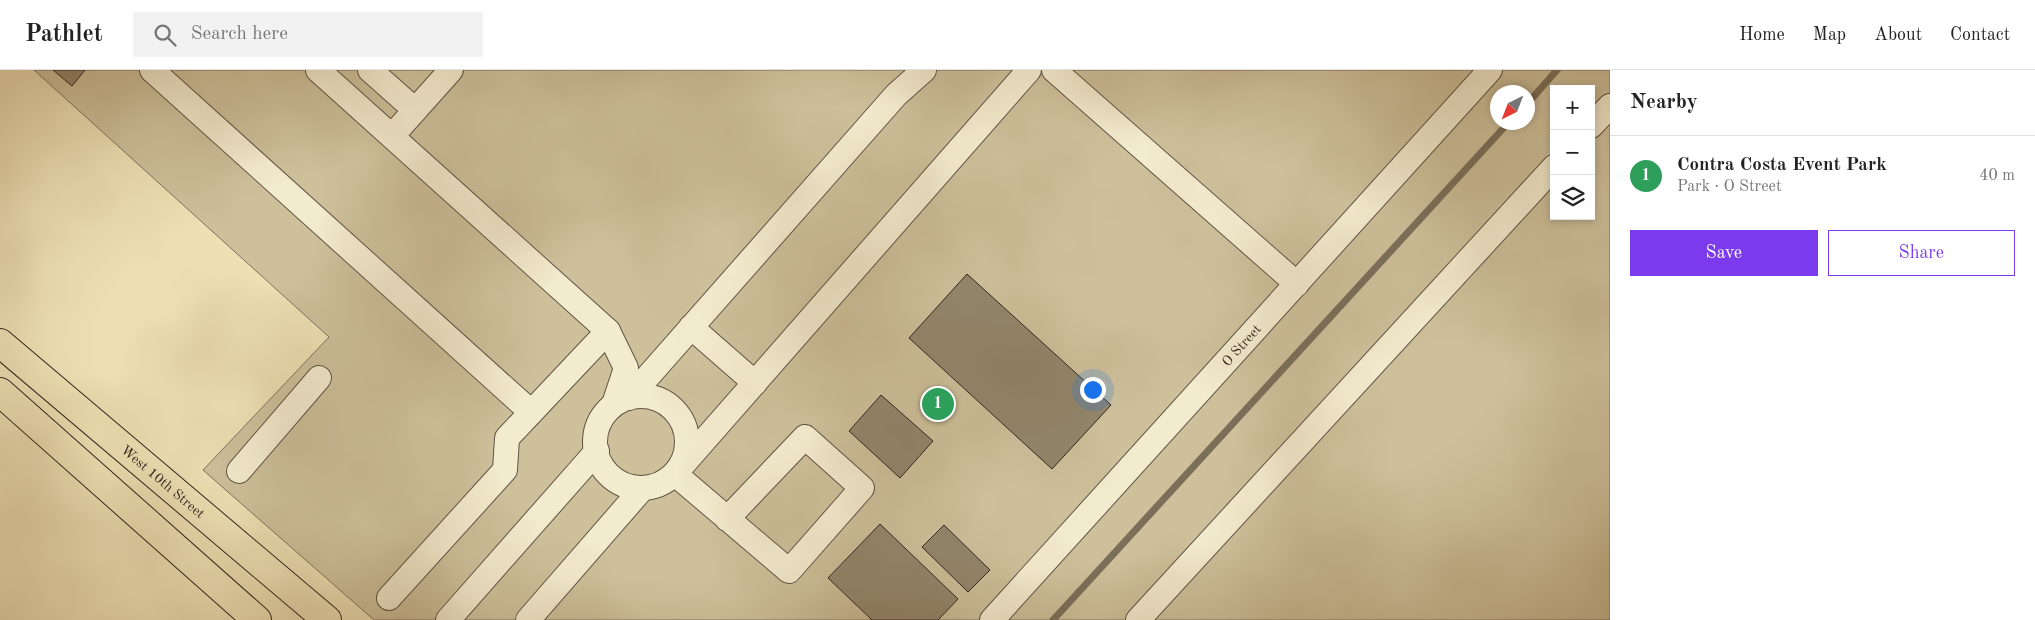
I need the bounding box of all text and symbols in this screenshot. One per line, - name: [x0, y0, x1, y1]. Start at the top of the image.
- search box: [133, 12, 483, 57]
- icon: search: [151, 21, 179, 49]
- text: Pathlet: [25, 23, 103, 47]
- text: Search here: [191, 25, 288, 44]
- text: Home: [1739, 26, 1785, 44]
- text: Map: [1813, 26, 1846, 44]
- text: About: [1874, 26, 1922, 44]
- text: Contact: [1950, 26, 2010, 44]
- north arrow: [1490, 85, 1535, 130]
- map controls: [1550, 85, 1595, 220]
- button: +: [1550, 85, 1595, 130]
- text: Nearby: [1630, 92, 1698, 113]
- button: −: [1550, 130, 1595, 175]
- text: Contra Costa Event Park: [1677, 156, 1887, 175]
- text: 1: [1641, 168, 1651, 184]
- text: 40 m: [1979, 168, 2015, 184]
- button: layers: [1550, 175, 1595, 220]
- text: Park · O Street: [1677, 179, 1781, 195]
- button: Save: [1630, 230, 1818, 276]
- button: Share: [1828, 230, 2015, 276]
- street label: O Street: [1219, 322, 1264, 369]
- your location: [1080, 377, 1106, 403]
- pin: 1: [922, 385, 954, 423]
- street label: West 10th Street: [118, 443, 207, 521]

